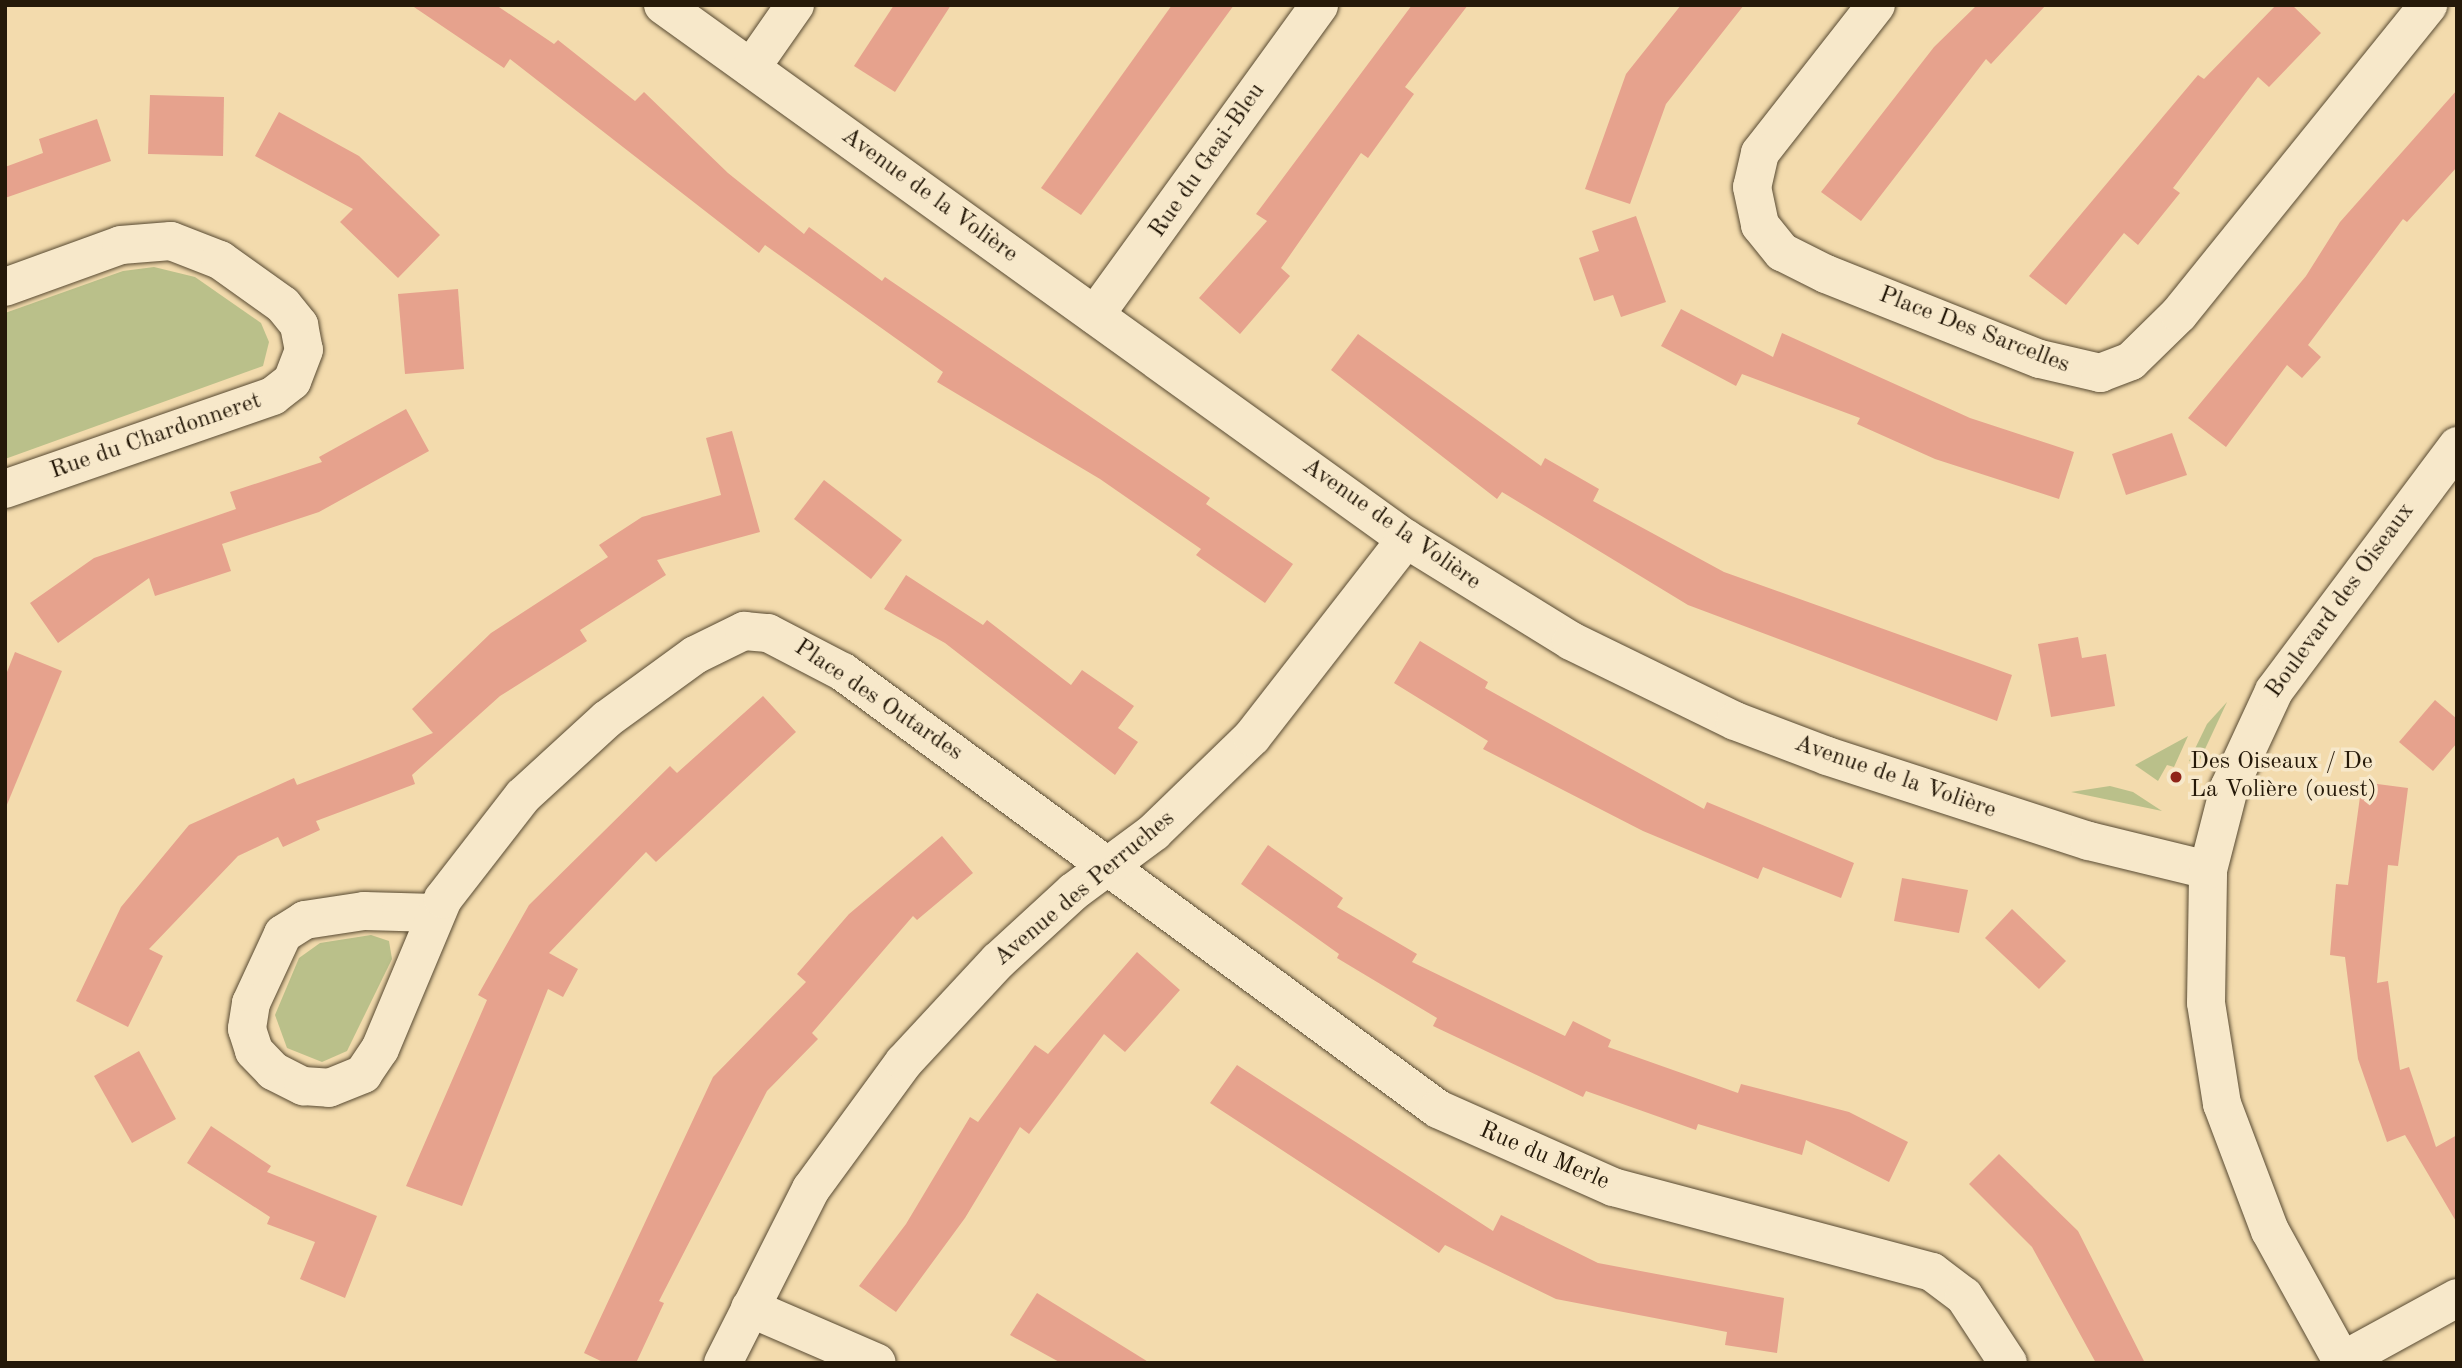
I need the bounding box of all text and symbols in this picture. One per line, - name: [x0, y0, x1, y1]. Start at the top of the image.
- street label: Rue du Geai-Bleu: [1144, 78, 1272, 244]
- street label: Avenue de la Volière: [835, 122, 1023, 270]
- street label: Place Des Sarcelles: [1874, 281, 2074, 381]
- street label: Rue du Chardonneret: [47, 387, 265, 487]
- street label: Avenue de la Volière: [1296, 453, 1486, 597]
- street label: Boulevard des Oiseaux: [2260, 498, 2422, 704]
- street label: Place des Outardes: [788, 634, 968, 768]
- street label: Avenue de la Volière: [1790, 730, 2000, 826]
- place label: Des Oiseaux / De La Volière (ouest): [2190, 749, 2377, 805]
- marker: Des Oiseaux / De La Volière (ouest): [2168, 769, 2184, 785]
- street label: Avenue des Perruches: [989, 805, 1181, 973]
- street label: Rue du Merle: [1475, 1117, 1613, 1197]

